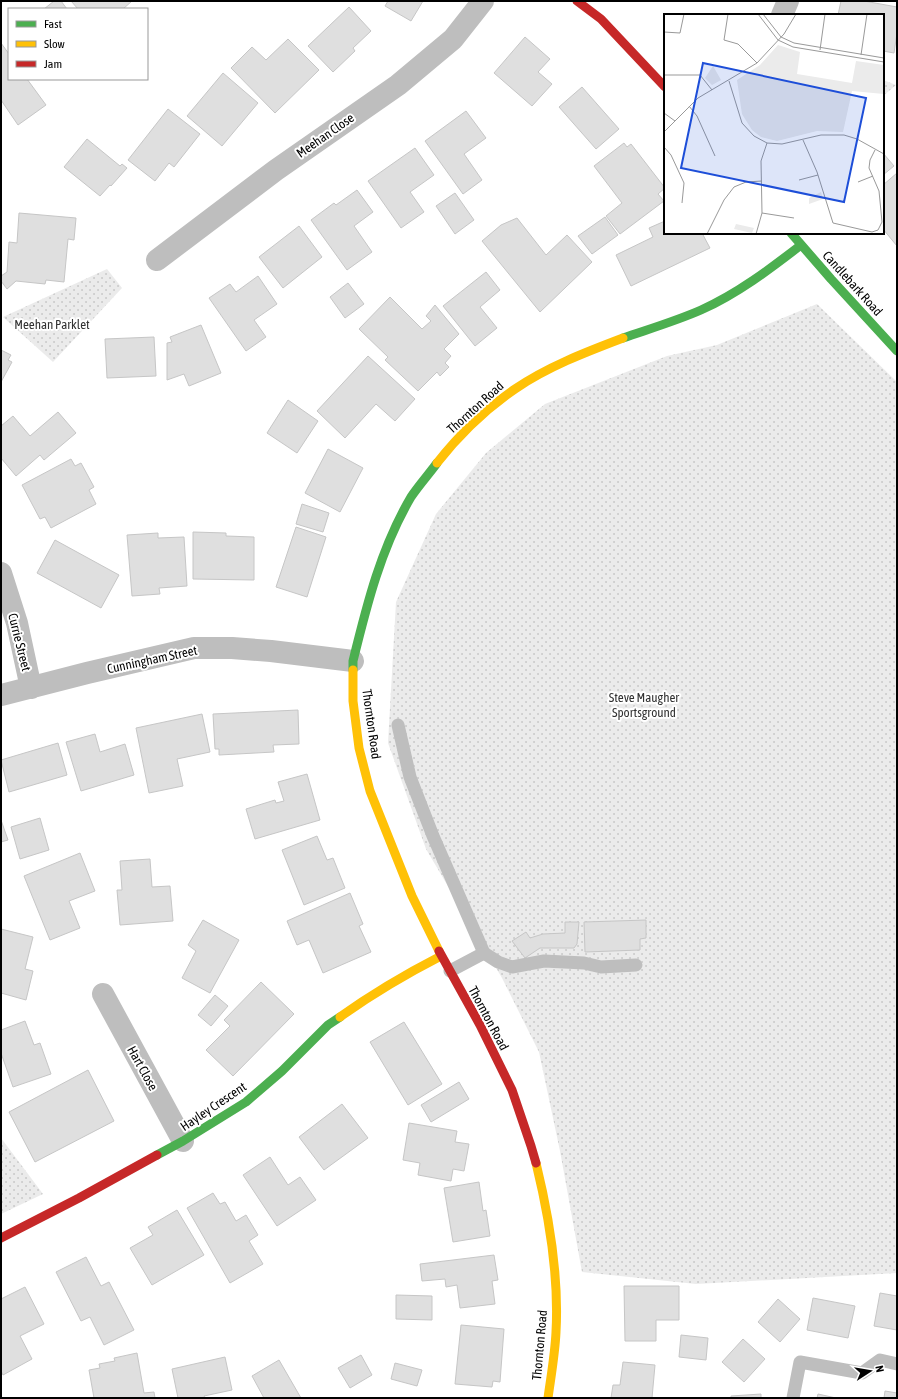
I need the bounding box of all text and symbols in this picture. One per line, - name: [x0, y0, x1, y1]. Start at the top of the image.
- legend: [8, 8, 148, 80]
- inset map: [664, 14, 884, 234]
- text: Fast: [44, 17, 62, 31]
- text: Slow: [44, 37, 65, 51]
- text: Jam: [44, 57, 62, 71]
- street label: Meehan Close: [294, 110, 357, 161]
- street label: Candlebark Road: [820, 248, 886, 319]
- park label: Meehan Parklet: [14, 317, 90, 332]
- street label: Thornton Road: [444, 378, 507, 437]
- street label: Currie Street: [5, 612, 34, 673]
- street label: Cunningham Street: [106, 643, 199, 676]
- street label: Thornton Road: [359, 688, 384, 760]
- park label: Steve Maugher Sportsground: [609, 690, 679, 720]
- street label: Thornton Road: [465, 984, 512, 1053]
- street label: Hart Close: [124, 1043, 161, 1093]
- street label: Hayley Crescent: [178, 1079, 249, 1134]
- street label: Thornton Road: [529, 1309, 550, 1381]
- north arrow: [850, 1351, 890, 1391]
- text: N: [873, 1364, 886, 1373]

